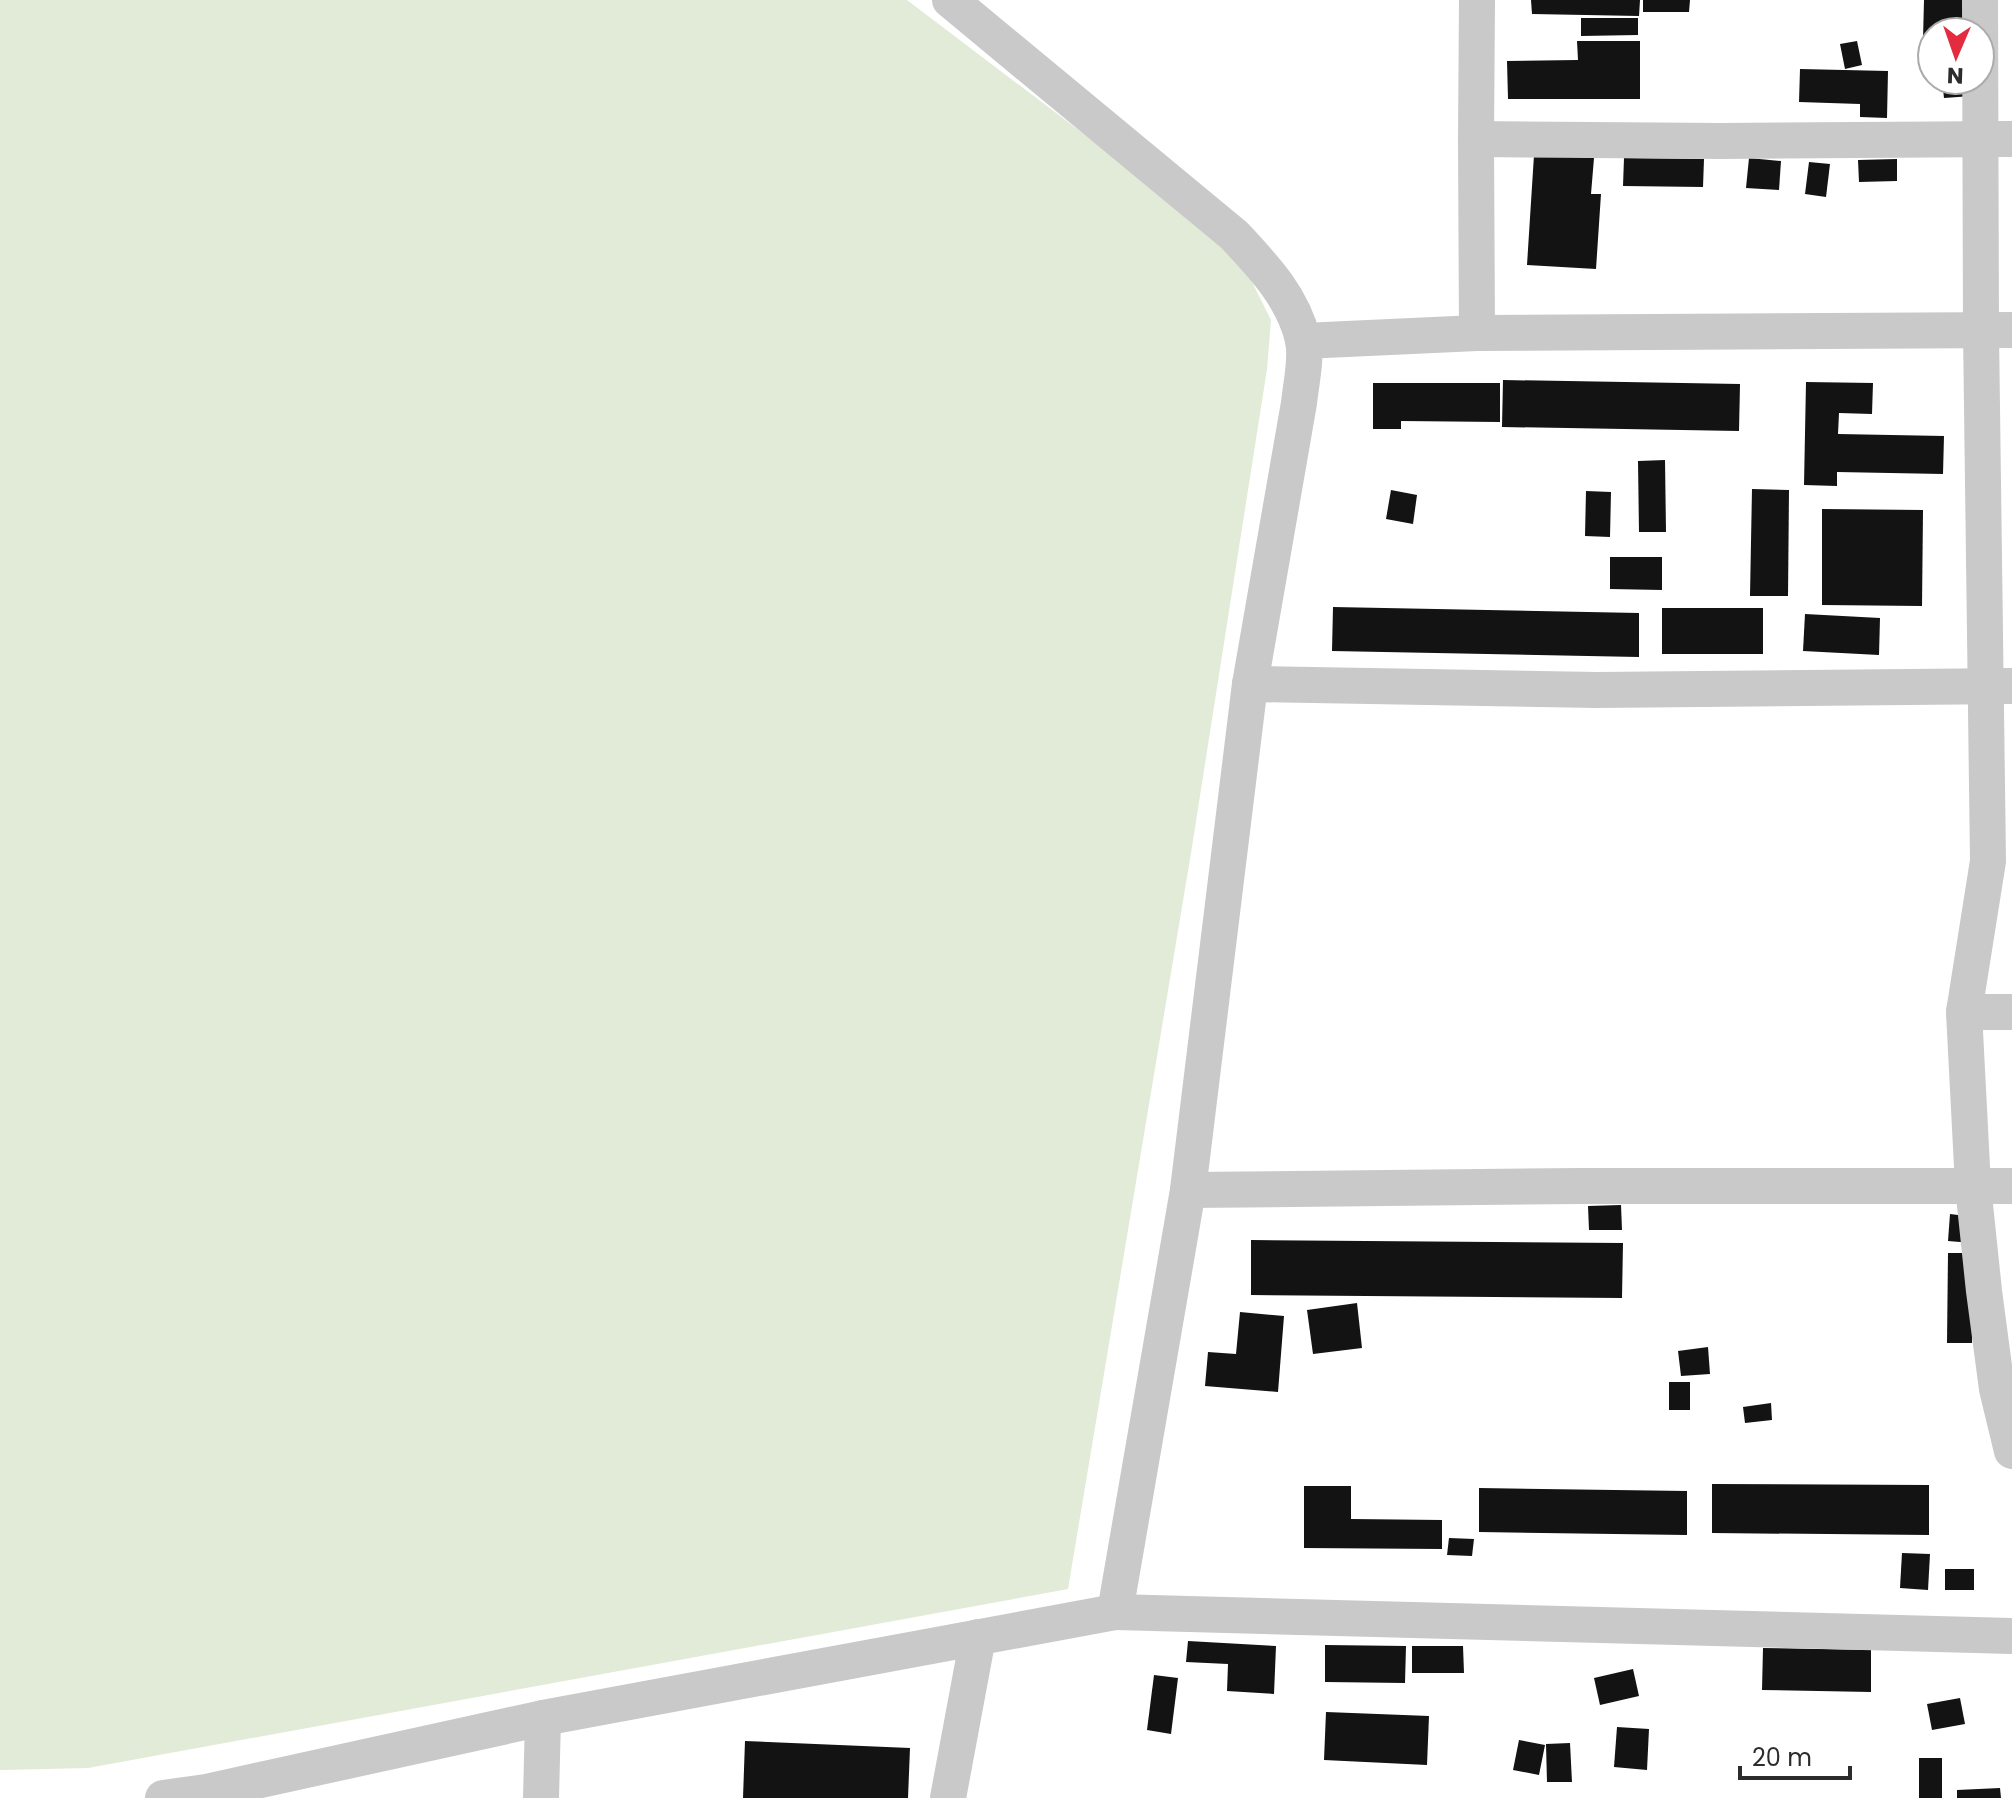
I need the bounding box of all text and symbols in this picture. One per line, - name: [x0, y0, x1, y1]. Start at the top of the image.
- north arrow: [1916, 16, 1996, 96]
- text: N: [1947, 60, 1964, 91]
- scale bar: [1740, 1730, 1850, 1780]
- text: 20 m: [1752, 1741, 1812, 1774]

